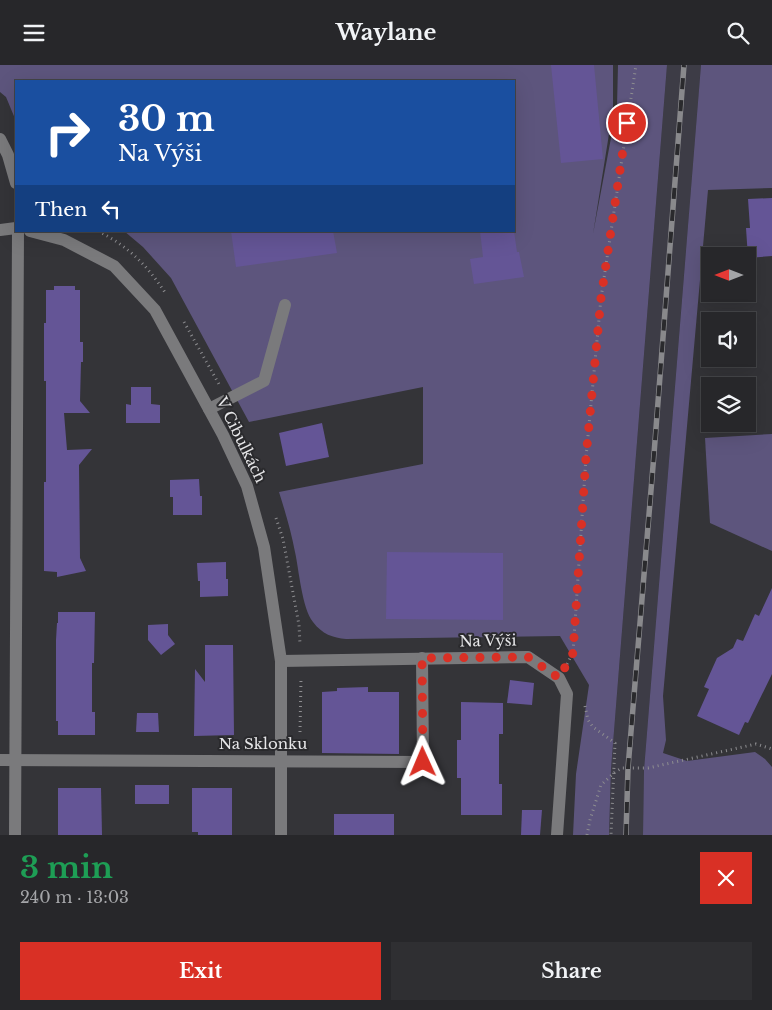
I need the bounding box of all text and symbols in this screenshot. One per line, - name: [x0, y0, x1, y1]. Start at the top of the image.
- icon: menu: [20, 19, 48, 47]
- text: Waylane: [336, 19, 436, 46]
- icon: search: [724, 19, 752, 47]
- text: 30 m: [118, 97, 215, 140]
- icon: right: [35, 100, 100, 165]
- pin: [606, 102, 648, 144]
- icon: arrive: [613, 109, 641, 137]
- text: Na Výši: [118, 140, 202, 167]
- icon: left: [97, 195, 125, 223]
- text: Then: [35, 198, 87, 221]
- north arrow: [701, 247, 756, 303]
- map controls: [701, 247, 756, 432]
- button: sound: [701, 312, 756, 367]
- button: layers: [701, 377, 756, 432]
- street label: V Cibulkách: [212, 393, 270, 486]
- street label: Na Výši: [459, 631, 517, 650]
- street label: Na Sklonku: [219, 734, 307, 753]
- position arrow: [396, 735, 448, 787]
- text: 3 min: [20, 849, 113, 886]
- button: close: [700, 852, 752, 904]
- text: 240 m · 13:03: [20, 887, 129, 907]
- button: Exit: [20, 942, 381, 1000]
- button: Share: [391, 942, 752, 1000]

